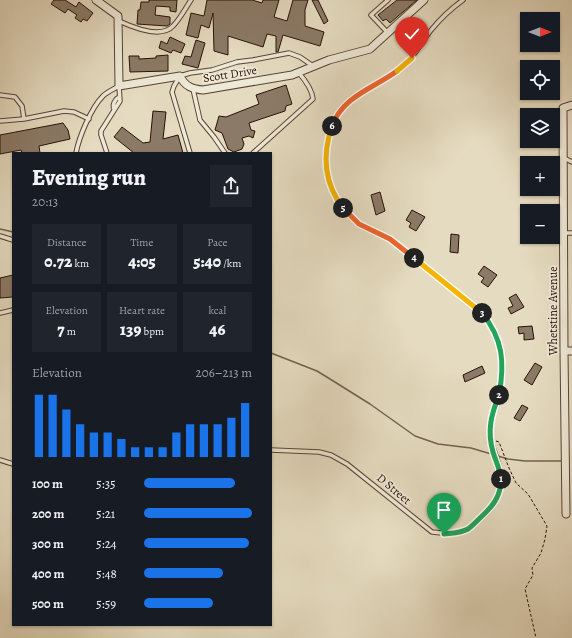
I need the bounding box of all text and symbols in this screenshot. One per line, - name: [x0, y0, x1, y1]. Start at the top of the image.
- north arrow: [520, 12, 560, 52]
- map controls: [520, 12, 560, 244]
- pin: [395, 17, 429, 58]
- icon: check: [401, 23, 423, 45]
- button: locate: [520, 60, 560, 100]
- street label: Scott Drive: [202, 62, 258, 86]
- button: layers: [520, 108, 560, 148]
- pin: 6: [322, 116, 342, 136]
- text: 6: [329, 118, 335, 133]
- button: +: [520, 156, 560, 196]
- text: Evening run: [32, 163, 146, 193]
- button: share: [210, 165, 252, 207]
- text: 20:13: [32, 193, 58, 210]
- pin: 5: [333, 198, 353, 218]
- text: 5: [341, 200, 345, 215]
- button: −: [520, 204, 560, 244]
- text: Distance: [47, 235, 86, 250]
- text: Time: [131, 235, 153, 250]
- text: Pace: [207, 235, 228, 250]
- pin: 4: [404, 248, 424, 268]
- text: 0.72: [44, 250, 72, 273]
- text: 4:05: [128, 250, 156, 273]
- text: 5:40: [193, 250, 221, 273]
- text: 4: [411, 250, 417, 265]
- text: km: [72, 256, 89, 271]
- text: /km: [221, 256, 241, 271]
- street label: Whetstine Avenue: [545, 266, 561, 357]
- text: Elevation: [46, 303, 88, 318]
- text: Heart rate: [119, 303, 165, 318]
- text: kcal: [209, 303, 226, 318]
- pin: 3: [472, 303, 492, 323]
- text: 3: [480, 305, 484, 320]
- text: 7: [57, 318, 65, 341]
- text: 139: [120, 318, 141, 341]
- text: 46: [209, 318, 225, 341]
- text: m: [65, 324, 76, 339]
- text: bpm: [141, 324, 164, 339]
- text: Elevation: [32, 364, 82, 381]
- text: 206–213 m: [196, 364, 252, 381]
- pin: 2: [489, 385, 509, 405]
- text: 2: [496, 387, 502, 402]
- pin: 1: [491, 469, 511, 489]
- street label: D Street: [373, 470, 415, 508]
- text: 1: [499, 471, 503, 486]
- text: 100 m: [32, 475, 63, 492]
- text: 5:35: [96, 475, 116, 492]
- pin: [427, 493, 461, 534]
- icon: arrive: [433, 499, 455, 521]
- text: 200 m: [32, 505, 65, 522]
- text: 5:21: [96, 505, 115, 522]
- text: 300 m: [32, 535, 64, 552]
- text: 5:24: [96, 535, 117, 552]
- text: 400 m: [32, 565, 64, 582]
- text: 5:48: [96, 565, 117, 582]
- text: 500 m: [32, 595, 64, 612]
- text: 5:59: [96, 595, 116, 612]

